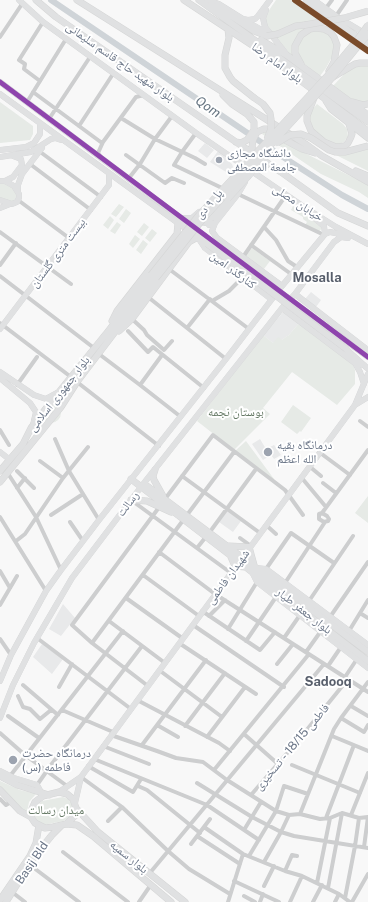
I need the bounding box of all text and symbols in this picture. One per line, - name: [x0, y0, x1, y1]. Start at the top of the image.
- street label: بلوار شهید حاج قاسم سلیمانی: [63, 19, 177, 105]
- street label: بلوار امام رضا: [249, 40, 305, 86]
- water label: Qom: [192, 93, 224, 121]
- place label: دانشگاه مجازی جامعة المصطفی: [227, 146, 297, 174]
- marker: دانشگاه مجازی جامعة المصطفی: [214, 155, 224, 165]
- street label: خیابان مصلی: [270, 181, 326, 225]
- street label: پل ۹ دی: [192, 186, 226, 222]
- street label: بیست متری گلستان: [27, 215, 89, 291]
- street label: کنارگذر امین: [207, 248, 259, 292]
- district label: Mosalla: [292, 270, 342, 286]
- street label: بلوار جمهوری اسلامی: [25, 353, 93, 435]
- park label: بوستان نجمه: [208, 405, 264, 419]
- place label: درمانگاه بقیه الله اعظم: [277, 438, 332, 466]
- marker: درمانگاه بقیه الله اعظم: [262, 446, 274, 458]
- street label: رسالت: [114, 489, 142, 519]
- street label: شهیدان فاطمی: [203, 547, 253, 607]
- street label: بلوار جعفر طیار: [273, 585, 335, 637]
- district label: Sadooq: [304, 674, 352, 690]
- street label: فاطمی 18/15 - تسخیری: [252, 701, 332, 793]
- place label: درمانگاه حضرت فاطمه (س): [22, 746, 91, 774]
- marker: درمانگاه حضرت فاطمه (س): [7, 754, 19, 766]
- park label: میدان رسالت: [28, 803, 84, 817]
- street label: بلوار سمیه: [107, 837, 151, 877]
- street label: Basij Bld: [13, 839, 51, 887]

